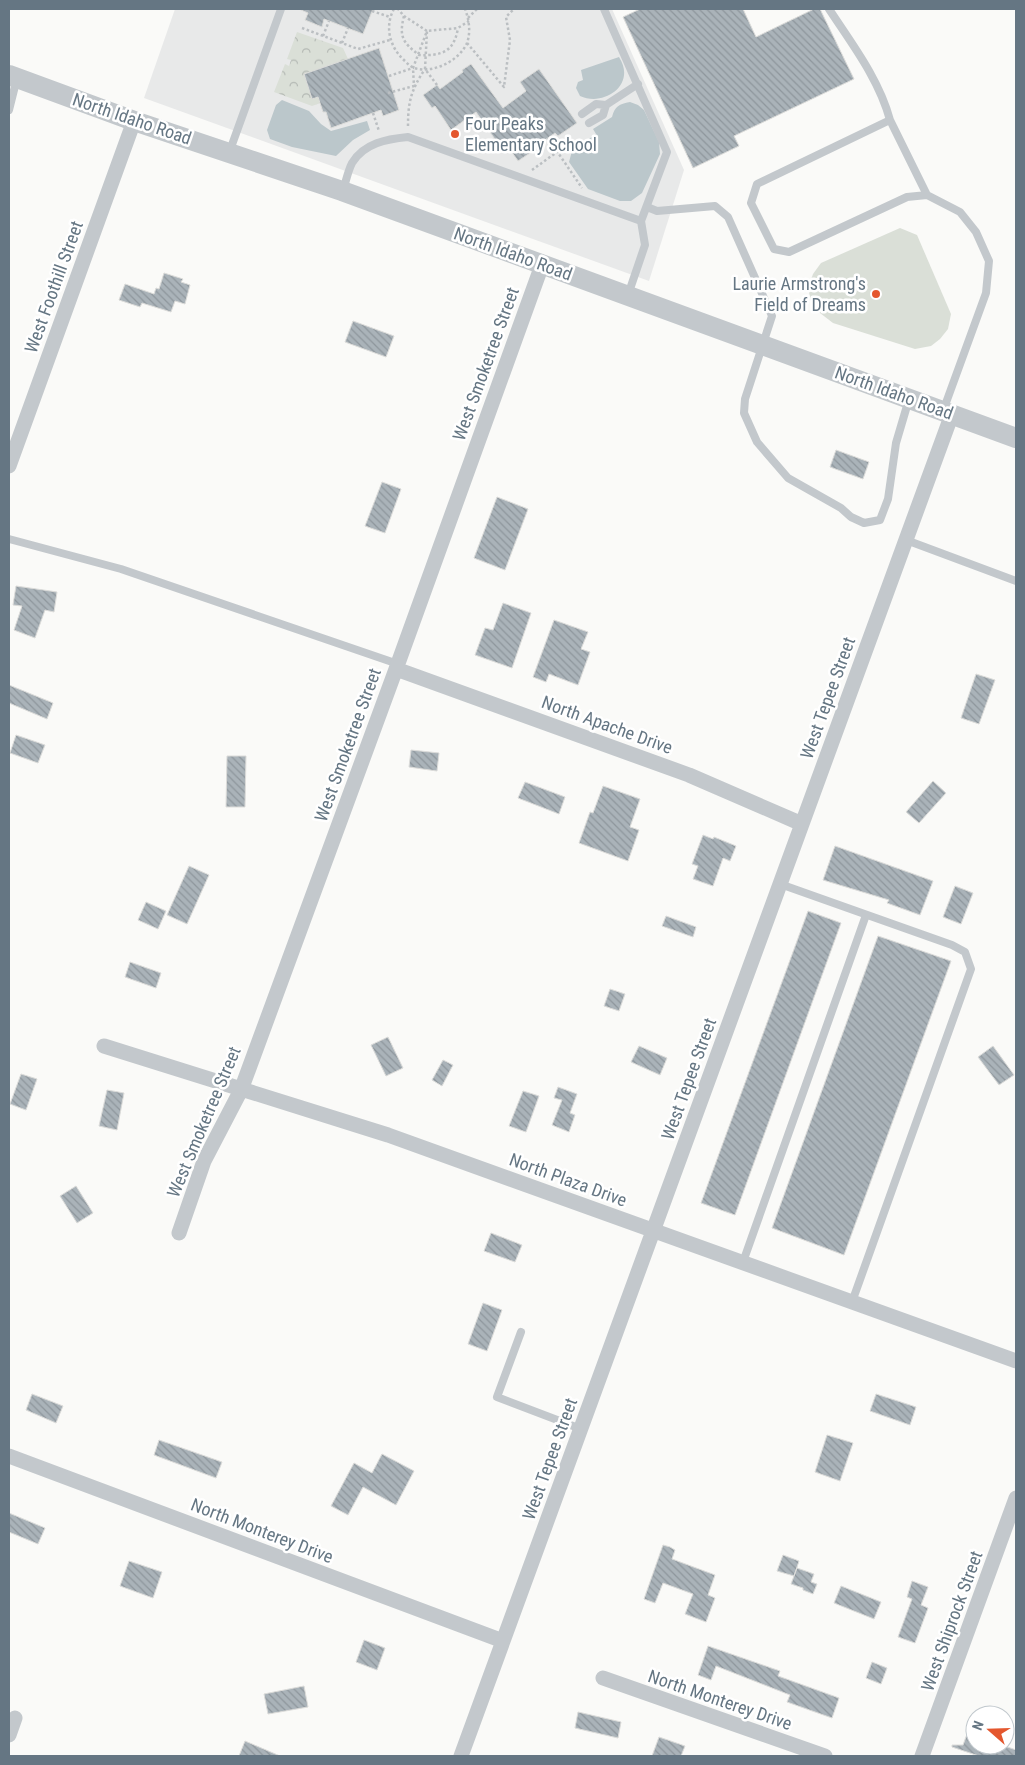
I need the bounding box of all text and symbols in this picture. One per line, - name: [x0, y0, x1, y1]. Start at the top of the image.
- street label: North Idaho Road: [70, 88, 194, 149]
- place label: Four Peaks Elementary School: [465, 113, 597, 155]
- marker: Four Peaks Elementary School: [449, 128, 461, 140]
- street label: West Foothill Street: [20, 218, 87, 356]
- street label: North Idaho Road: [451, 222, 575, 285]
- place label: Laurie Armstrong's Field of Dreams: [732, 273, 866, 315]
- street label: West Smoketree Street: [448, 284, 523, 443]
- marker: Laurie Armstrong's Field of Dreams: [870, 288, 882, 300]
- street label: North Idaho Road: [832, 361, 956, 424]
- street label: West Tepee Street: [796, 634, 859, 762]
- street label: West Smoketree Street: [310, 665, 385, 824]
- street label: North Apache Drive: [539, 691, 675, 758]
- street label: West Tepee Street: [657, 1015, 720, 1143]
- street label: West Smoketree Street: [162, 1043, 245, 1200]
- street label: North Plaza Drive: [507, 1149, 630, 1211]
- street label: West Tepee Street: [518, 1395, 581, 1523]
- street label: North Monterey Drive: [188, 1494, 336, 1567]
- street label: West Shiprock Street: [916, 1548, 987, 1694]
- street label: North Monterey Drive: [646, 1665, 795, 1734]
- north arrow: [965, 1705, 1015, 1755]
- text: N: [969, 1719, 987, 1732]

